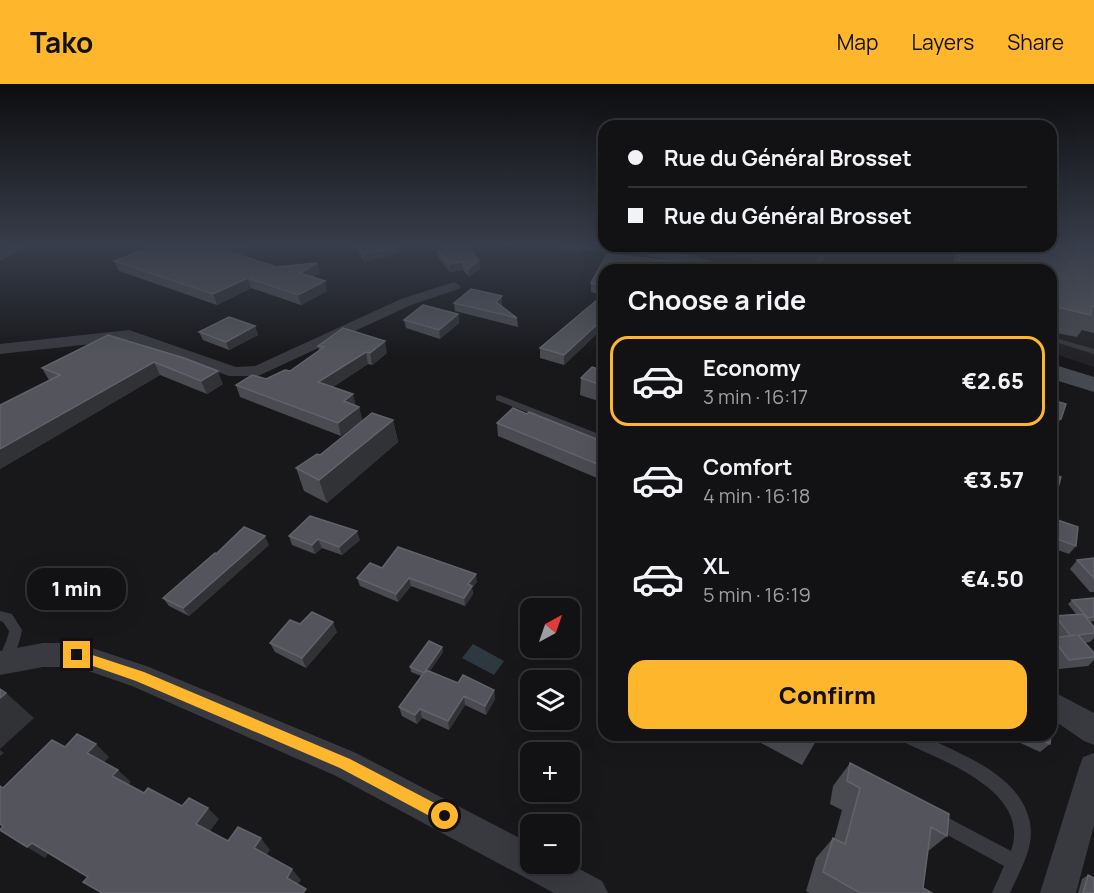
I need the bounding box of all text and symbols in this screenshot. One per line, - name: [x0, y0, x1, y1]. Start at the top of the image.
- text: Tako: [30, 23, 93, 61]
- text: Map: [837, 28, 878, 56]
- text: Layers: [911, 28, 974, 56]
- text: Share: [1007, 28, 1064, 56]
- text: Rue du Général Brosset: [664, 143, 912, 173]
- text: Rue du Général Brosset: [664, 201, 912, 231]
- text: Choose a ride: [628, 281, 806, 318]
- text: Economy: [703, 353, 801, 383]
- icon: car: [631, 354, 685, 408]
- text: €2.65: [962, 366, 1024, 396]
- text: 3 min · 16:17: [703, 383, 808, 410]
- text: Comfort: [703, 452, 792, 482]
- icon: car: [631, 453, 685, 507]
- text: €3.57: [964, 465, 1024, 495]
- text: 4 min · 16:18: [703, 482, 810, 509]
- text: XL: [703, 551, 729, 581]
- icon: car: [631, 552, 685, 606]
- text: €4.50: [961, 564, 1024, 594]
- callout: 1 min: [28, 568, 127, 610]
- text: 1 min: [51, 575, 102, 602]
- text: 5 min · 16:19: [703, 581, 811, 608]
- north arrow: [520, 598, 580, 658]
- map controls: [520, 598, 580, 874]
- route end: [63, 641, 90, 668]
- button: Confirm: [628, 660, 1027, 729]
- button: layers: [520, 670, 580, 730]
- button: +: [520, 742, 580, 802]
- route start: [431, 802, 458, 829]
- button: −: [520, 814, 580, 874]

